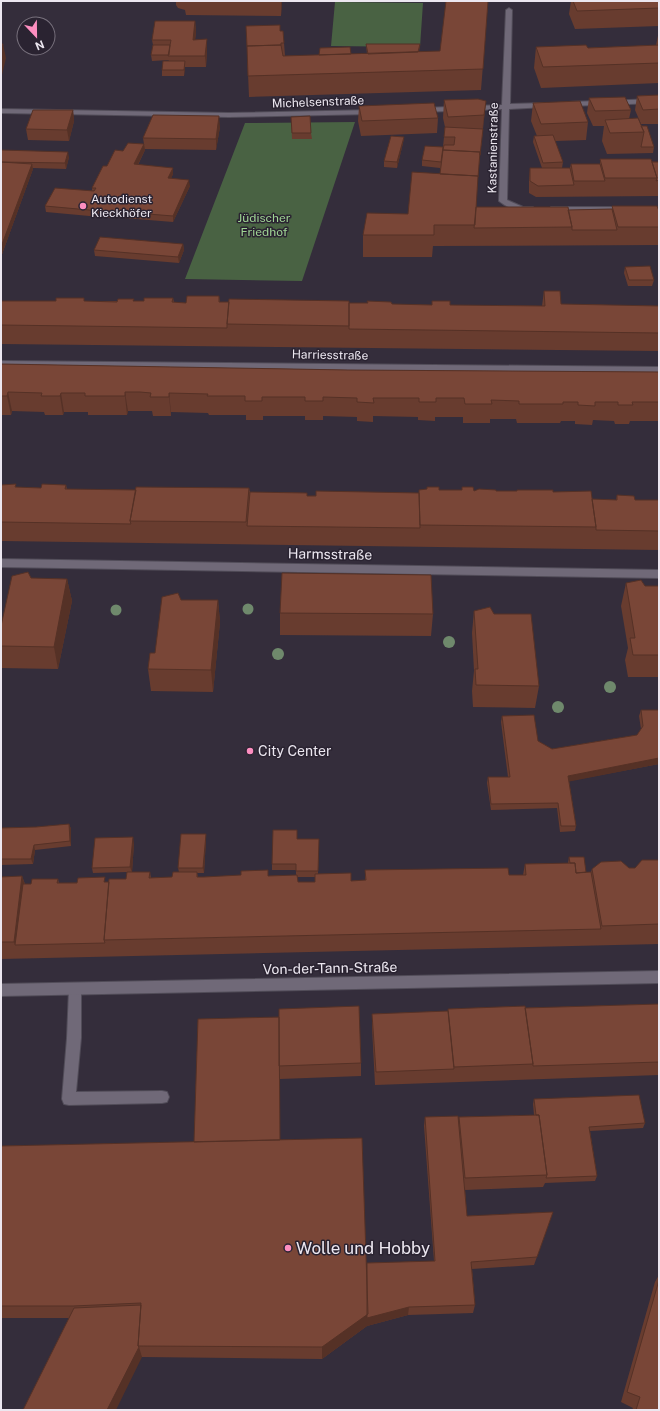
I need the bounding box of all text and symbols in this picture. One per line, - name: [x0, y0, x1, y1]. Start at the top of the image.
- north arrow: [16, 16, 56, 56]
- text: N: [34, 38, 46, 52]
- street label: Michelsenstraße: [272, 93, 365, 111]
- street label: Kastanienstraße: [485, 102, 501, 194]
- place label: Autodienst Kieckhöfer: [91, 192, 152, 220]
- marker: Autodienst Kieckhöfer: [78, 201, 88, 211]
- park label: Jüdischer Friedhof: [238, 211, 291, 239]
- street label: Harriesstraße: [292, 347, 369, 363]
- street label: Harmsstraße: [288, 545, 372, 563]
- place label: City Center: [258, 743, 331, 759]
- marker: City Center: [245, 746, 255, 756]
- street label: Von-der-Tann-Straße: [262, 959, 398, 977]
- place label: Wolle und Hobby: [296, 1238, 430, 1258]
- marker: Wolle und Hobby: [283, 1243, 293, 1253]

